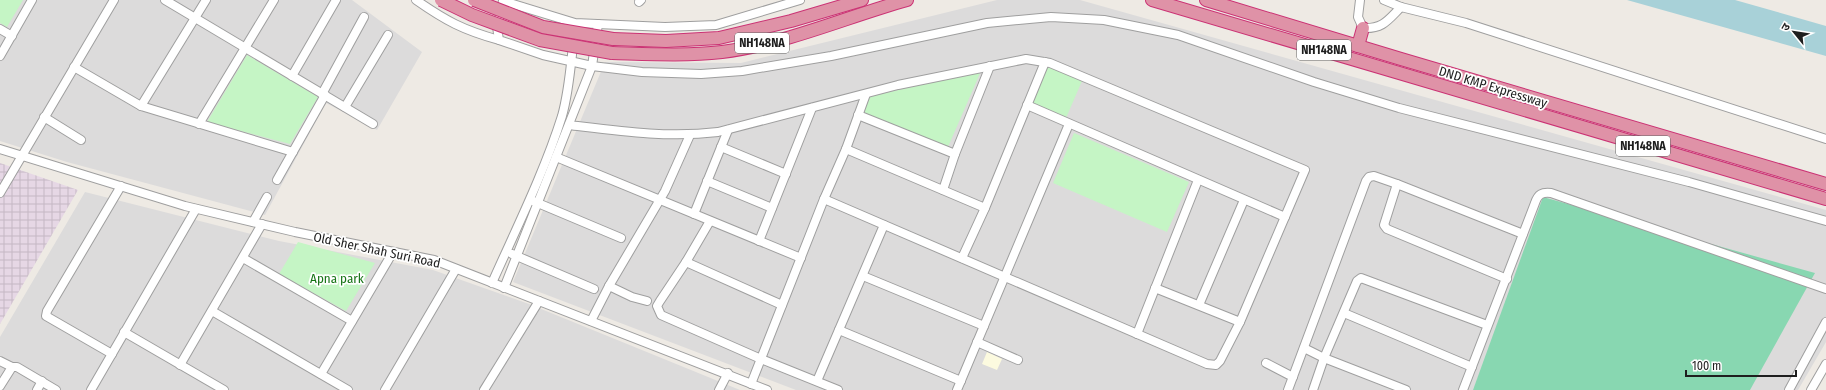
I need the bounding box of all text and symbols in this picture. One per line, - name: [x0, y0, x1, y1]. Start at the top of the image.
- north arrow: [1774, 12, 1814, 52]
- text: उ: [1779, 21, 1793, 33]
- road number: NH148NA: [735, 33, 789, 53]
- road number: NH148NA: [1297, 40, 1351, 60]
- street label: DND KMP Expressway: [1437, 63, 1549, 111]
- road number: NH148NA: [1616, 136, 1670, 156]
- street label: Old Sher Shah Suri Road: [312, 229, 442, 271]
- park label: Apna park: [310, 271, 365, 286]
- scale bar: [1686, 352, 1796, 378]
- text: 100 m: [1692, 359, 1721, 373]

